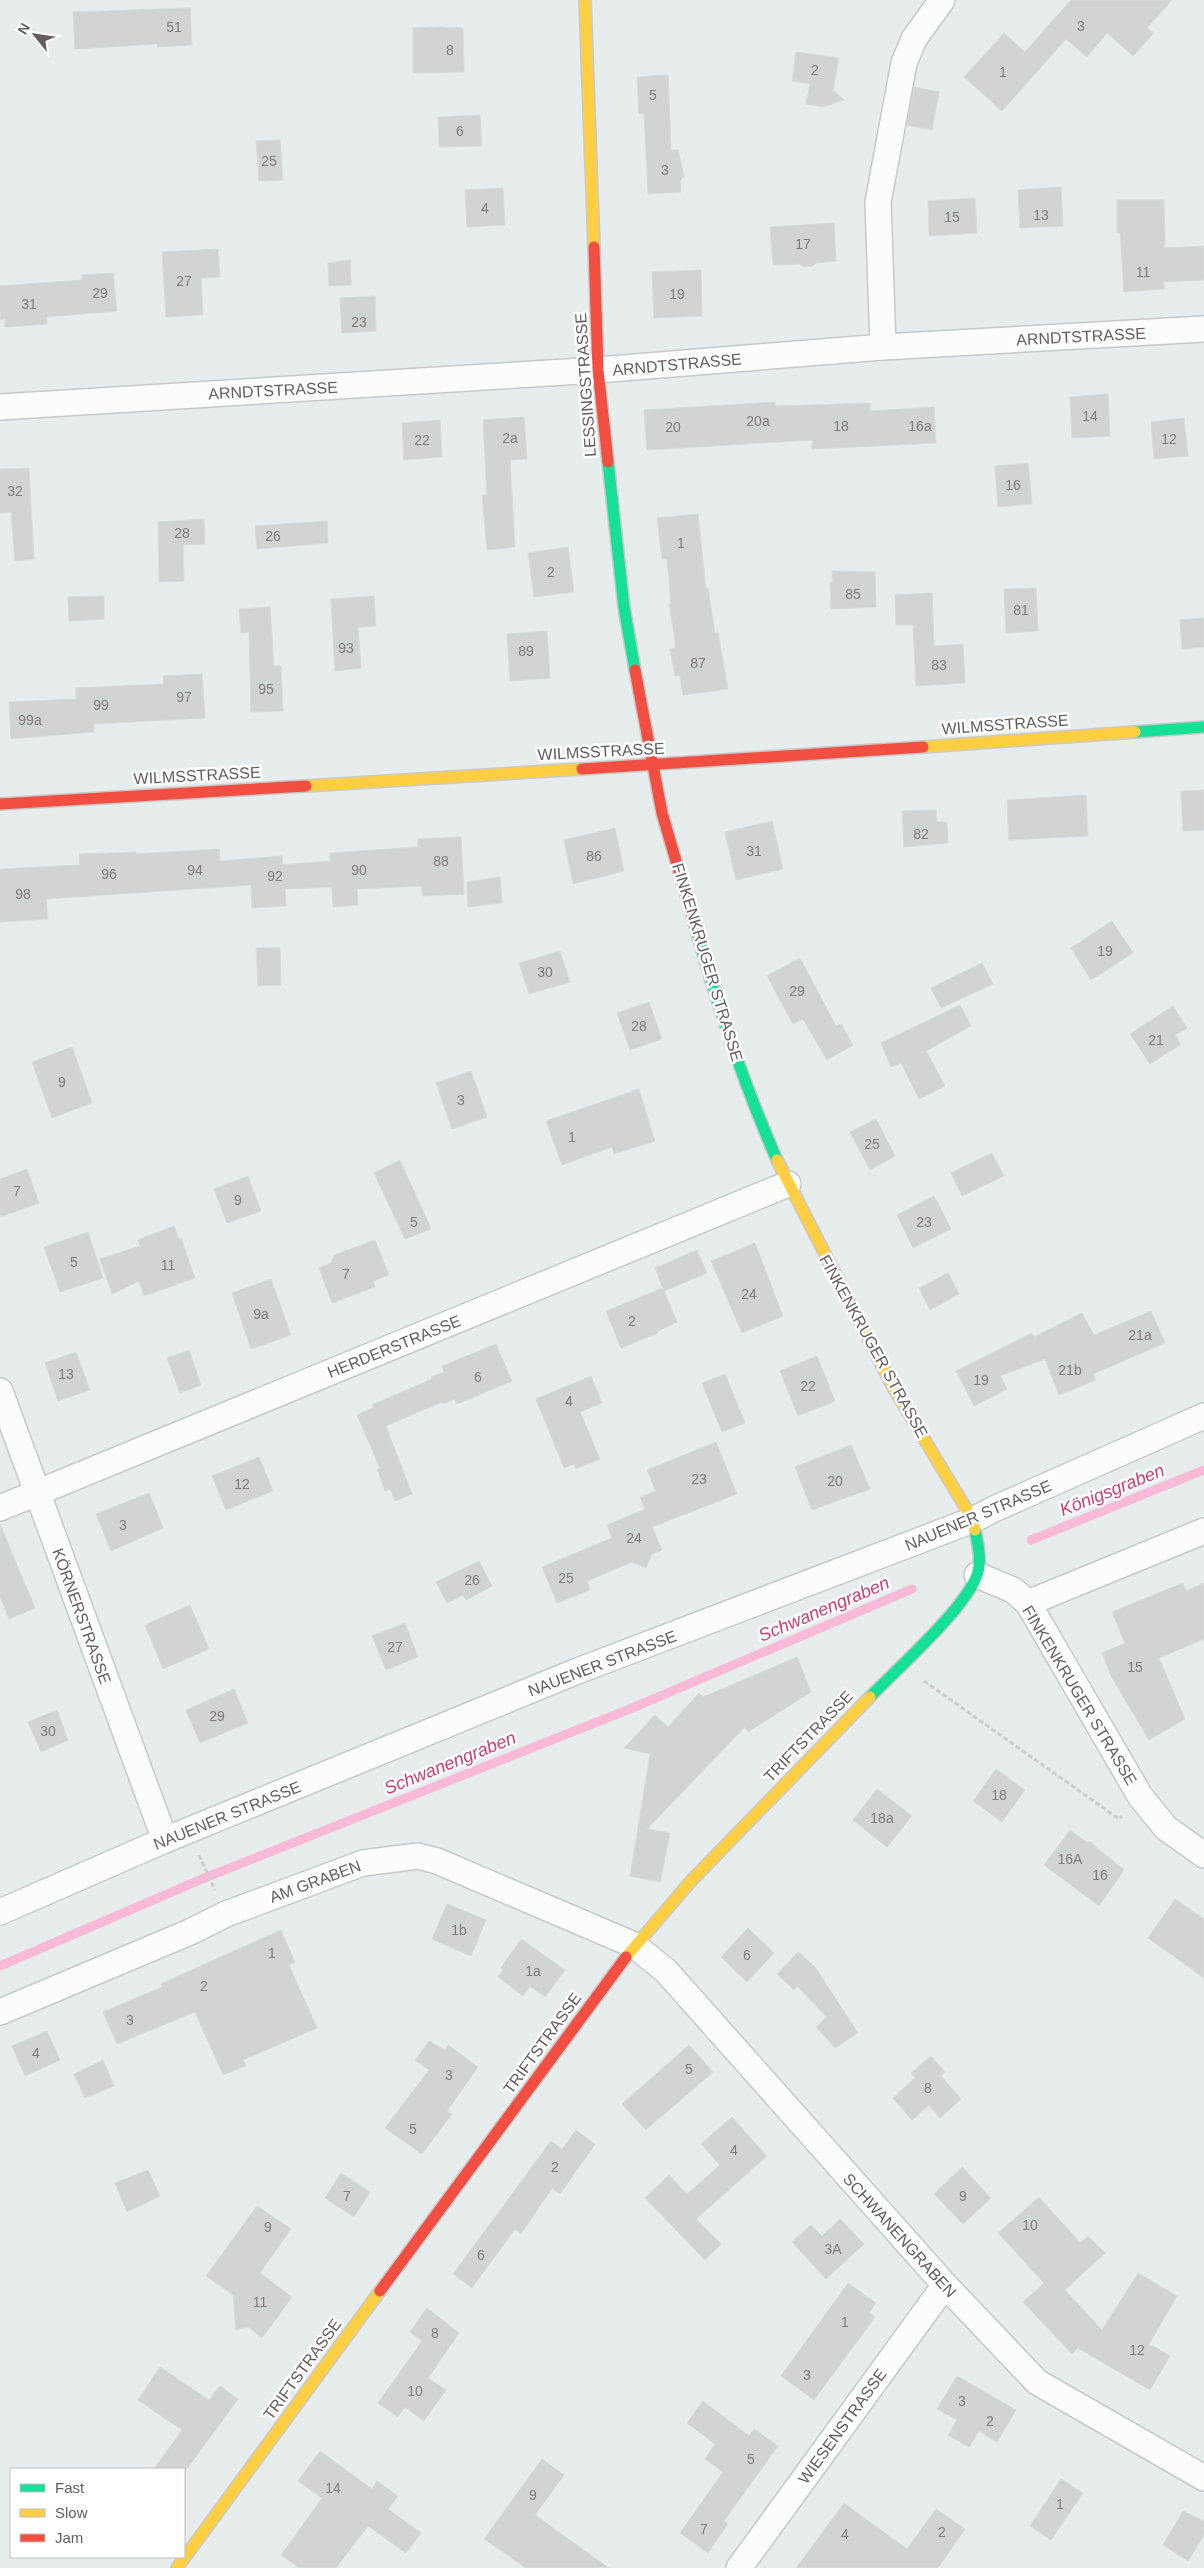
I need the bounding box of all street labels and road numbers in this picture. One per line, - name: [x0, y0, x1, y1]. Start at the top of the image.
- street label: LESSINGSTRASSE: [572, 313, 599, 457]
- street label: ARNDTSTRASSE: [1016, 325, 1146, 348]
- street label: ARNDTSTRASSE: [612, 350, 742, 379]
- street label: ARNDTSTRASSE: [208, 379, 338, 402]
- street label: WILMSSTRASSE: [941, 712, 1069, 737]
- street label: WILMSSTRASSE: [537, 740, 665, 763]
- street label: WILMSSTRASSE: [133, 764, 261, 787]
- street label: FINKENKRUGER STRASSE: [669, 861, 746, 1063]
- street label: FINKENKRUGER STRASSE: [816, 1252, 931, 1441]
- street label: HERDERSTRASSE: [325, 1312, 463, 1381]
- street label: NAUENER STRASSE: [902, 1477, 1054, 1554]
- street label: KÖRNERSTRASSE: [49, 1546, 114, 1686]
- street label: FINKENKRUGER STRASSE: [1019, 1602, 1140, 1788]
- street label: NAUENER STRASSE: [526, 1627, 679, 1700]
- street label: TRIFTSTRASSE: [761, 1687, 856, 1785]
- street label: NAUENER STRASSE: [151, 1778, 303, 1853]
- street label: AM GRABEN: [267, 1857, 363, 1906]
- street label: TRIFTSTRASSE: [500, 1990, 585, 2097]
- street label: SCHWANENGRABEN: [840, 2170, 960, 2301]
- street label: TRIFTSTRASSE: [260, 2316, 345, 2423]
- street label: WIESENSTRASSE: [795, 2366, 890, 2487]

